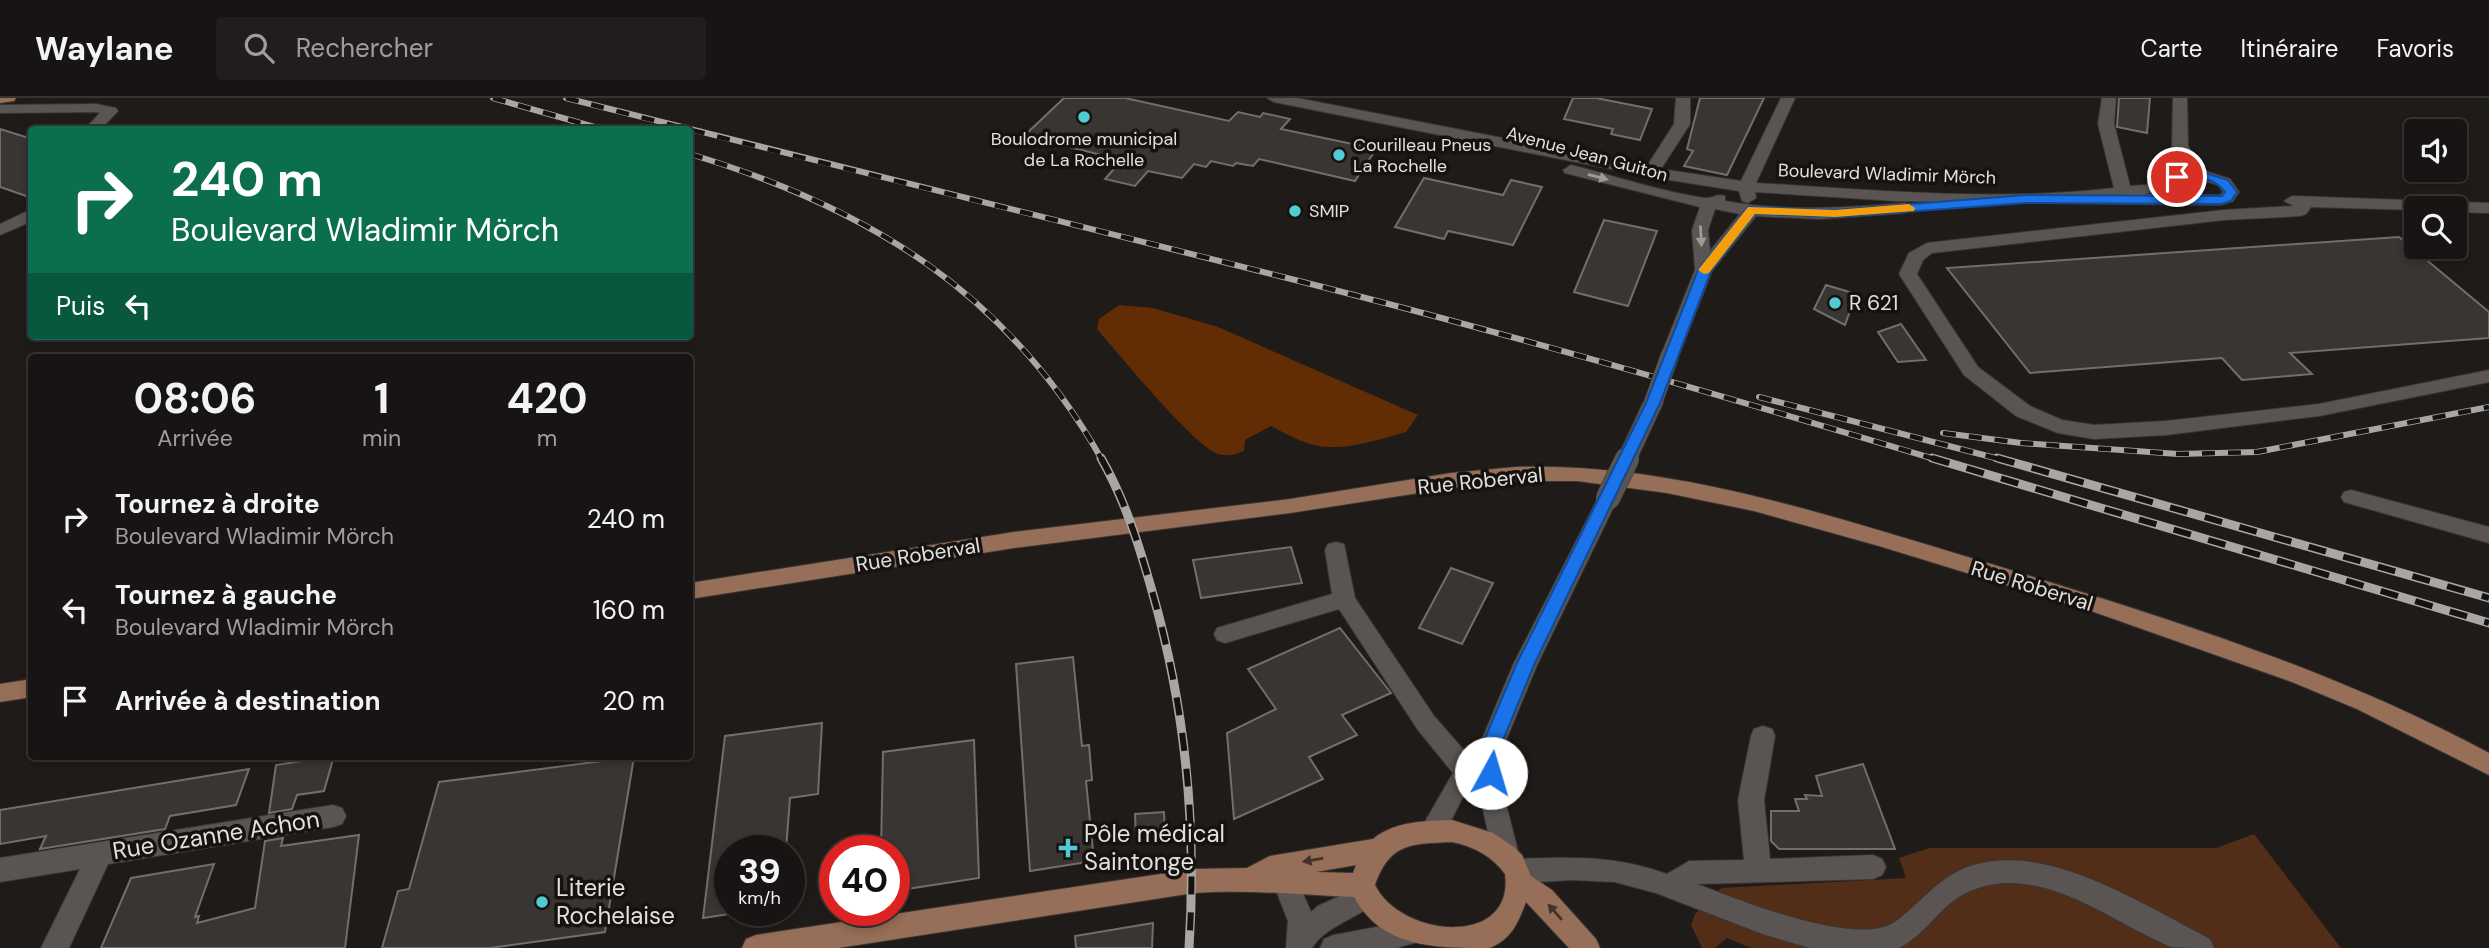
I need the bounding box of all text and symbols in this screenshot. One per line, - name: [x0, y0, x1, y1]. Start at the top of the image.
- search box: [216, 17, 706, 80]
- text: Waylane: [35, 27, 174, 70]
- icon: search: [240, 29, 278, 67]
- text: Rechercher: [296, 31, 433, 65]
- text: Carte: [2141, 33, 2202, 64]
- text: Itinéraire: [2240, 33, 2338, 64]
- text: Favoris: [2376, 33, 2454, 64]
- marker: Boulodrome municipal de La Rochelle: [1076, 109, 1092, 125]
- map controls: [2404, 119, 2467, 259]
- button: sound: [2404, 119, 2467, 182]
- street label: Avenue Jean Guiton: [1504, 121, 1670, 187]
- place label: Boulodrome municipal de La Rochelle: [991, 127, 1177, 172]
- place label: Courilleau Pneus La Rochelle: [1353, 133, 1491, 178]
- text: 240 m: [171, 147, 323, 211]
- marker: Courilleau Pneus La Rochelle: [1331, 147, 1347, 163]
- pin: [2147, 147, 2207, 207]
- icon: right: [56, 154, 147, 245]
- street label: Boulevard Wladimir Mörch: [1777, 158, 1997, 190]
- icon: arrive: [2158, 158, 2196, 196]
- one-way arrow: [1588, 172, 1610, 183]
- button: search: [2404, 196, 2467, 259]
- place label: SMIP: [1309, 199, 1349, 223]
- marker: SMIP: [1287, 203, 1303, 219]
- text: Boulevard Wladimir Mörch: [171, 209, 559, 251]
- one-way arrow: [1695, 225, 1706, 247]
- icon: left: [119, 287, 157, 325]
- text: Puis: [56, 289, 105, 323]
- place label: R 621: [1849, 289, 1898, 317]
- marker: R 621: [1827, 295, 1843, 311]
- text: 08:06: [133, 371, 256, 426]
- text: 1: [374, 371, 389, 426]
- text: 420: [507, 371, 588, 426]
- text: Arrivée: [157, 423, 233, 453]
- text: min: [362, 423, 401, 453]
- text: m: [537, 423, 557, 453]
- street label: Rue Roberval: [1416, 461, 1544, 501]
- text: Tournez à droite: [115, 487, 320, 521]
- icon: right: [56, 500, 94, 538]
- text: 240 m: [587, 502, 665, 536]
- text: Boulevard Wladimir Mörch: [115, 521, 394, 551]
- street label: Rue Roberval: [854, 531, 982, 579]
- street label: Rue Roberval: [1968, 554, 2096, 618]
- text: Tournez à gauche: [115, 578, 337, 612]
- icon: left: [56, 591, 94, 629]
- text: 160 m: [593, 593, 665, 627]
- text: Boulevard Wladimir Mörch: [115, 612, 394, 642]
- icon: arrive: [56, 682, 94, 720]
- text: Arrivée à destination: [115, 684, 381, 718]
- text: 20 m: [602, 684, 665, 718]
- position arrow: [1454, 736, 1528, 810]
- street label: Rue Ozanne Achon: [110, 803, 322, 866]
- place label: Pôle médical Saintonge: [1084, 818, 1225, 877]
- speed limit sign: 40: [819, 835, 910, 926]
- marker: Pôle médical Saintonge: [1058, 838, 1078, 858]
- text: 39: [738, 848, 781, 894]
- one-way arrow: [1302, 855, 1324, 866]
- place label: Literie Rochelaise: [556, 872, 675, 931]
- text: km/h: [738, 886, 781, 910]
- marker: Literie Rochelaise: [534, 894, 550, 910]
- one-way arrow: [1548, 904, 1563, 921]

